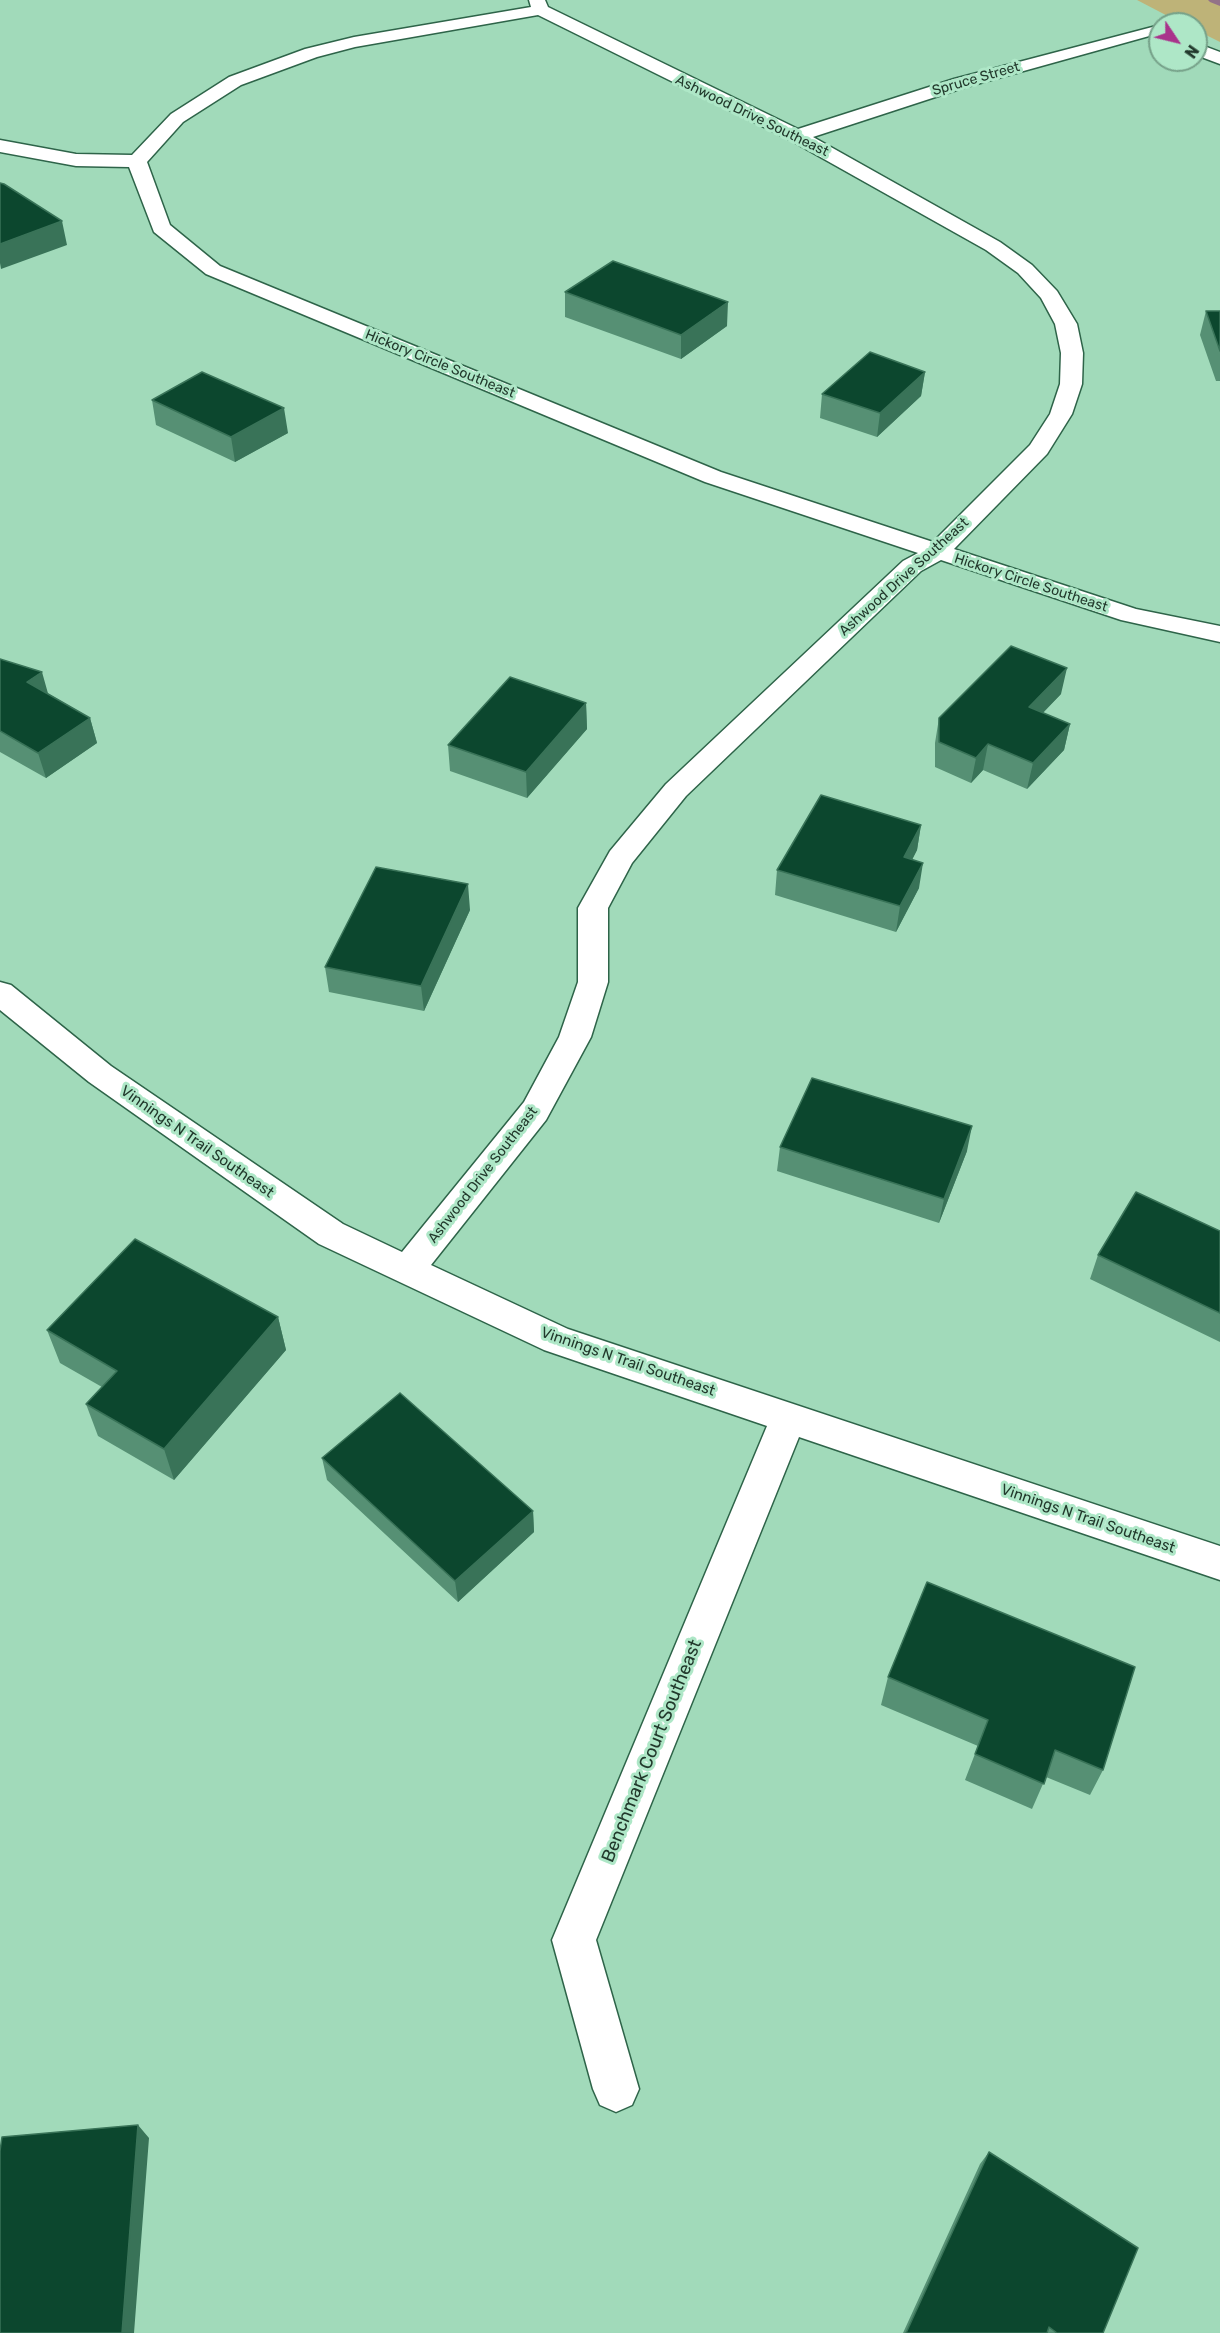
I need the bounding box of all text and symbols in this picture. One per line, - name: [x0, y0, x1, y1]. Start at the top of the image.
- north arrow: [1148, 12, 1208, 72]
- text: N: [1180, 41, 1203, 62]
- street label: Spruce Street: [930, 58, 1022, 100]
- street label: Ashwood Drive Southeast: [673, 72, 831, 160]
- street label: Hickory Circle Southeast: [363, 326, 517, 402]
- street label: Ashwood Drive Southeast: [836, 514, 972, 640]
- street label: Hickory Circle Southeast: [952, 550, 1110, 616]
- street label: Vinnings N Trail Southeast: [117, 1082, 277, 1202]
- street label: Ashwood Drive Southeast: [425, 1104, 541, 1246]
- street label: Vinnings N Trail Southeast: [539, 1324, 717, 1400]
- street label: Vinnings N Trail Southeast: [999, 1481, 1177, 1557]
- street label: Benchmark Court Southeast: [597, 1636, 707, 1866]

